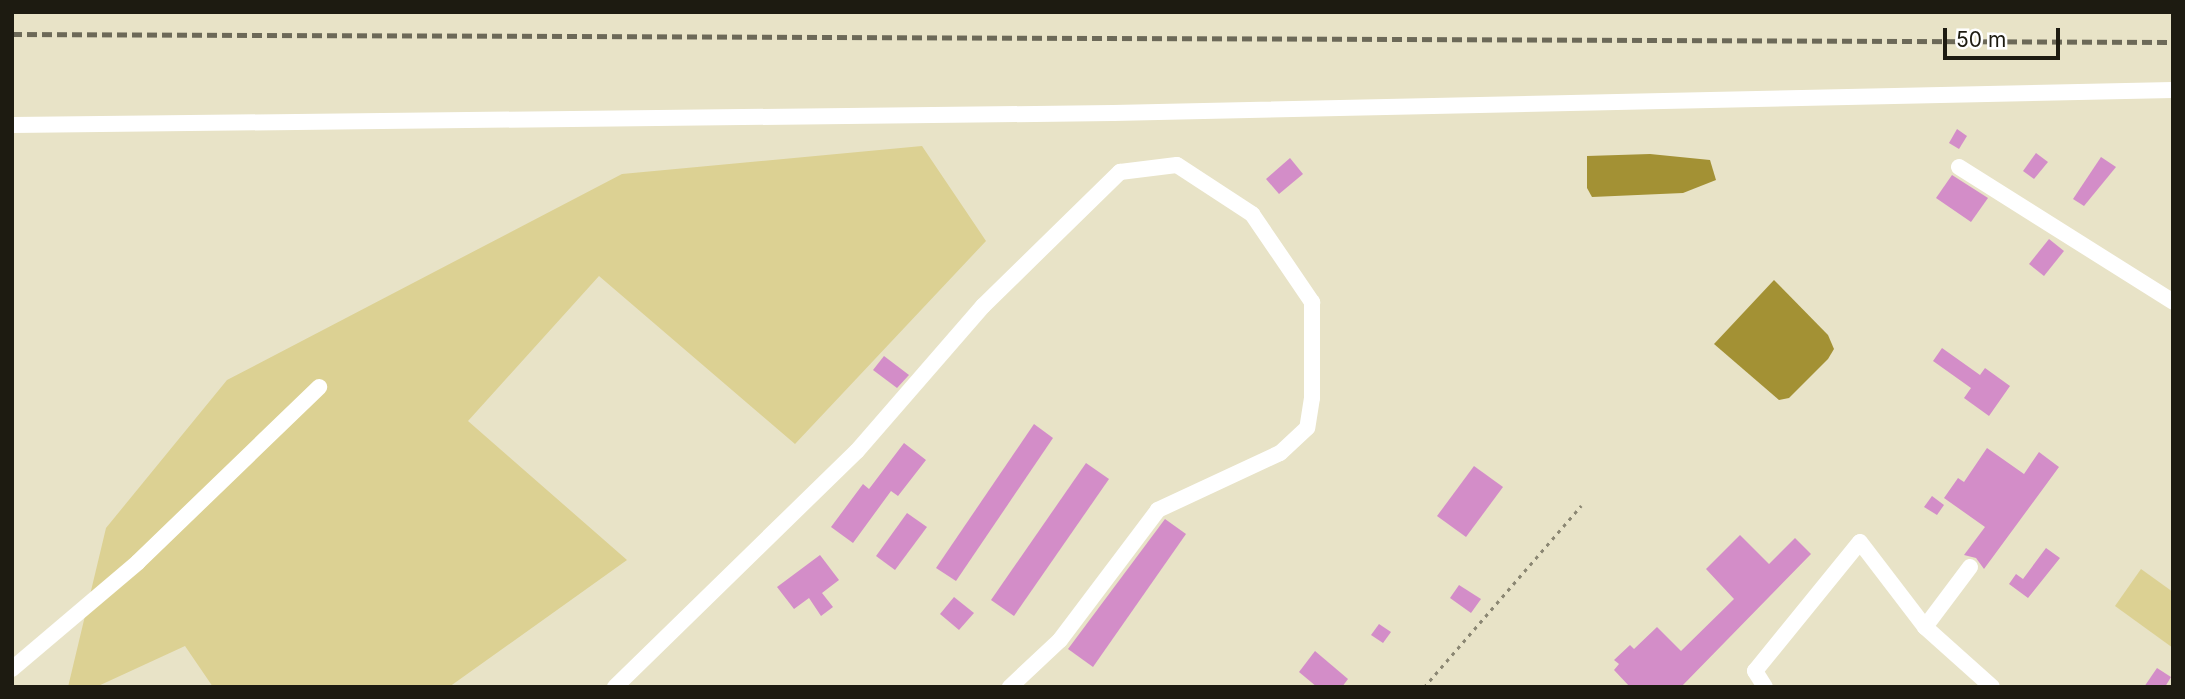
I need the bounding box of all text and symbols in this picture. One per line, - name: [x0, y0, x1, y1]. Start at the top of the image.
- scale bar: [1947, 14, 2064, 58]
- text: 50 m: [1956, 27, 2006, 52]

